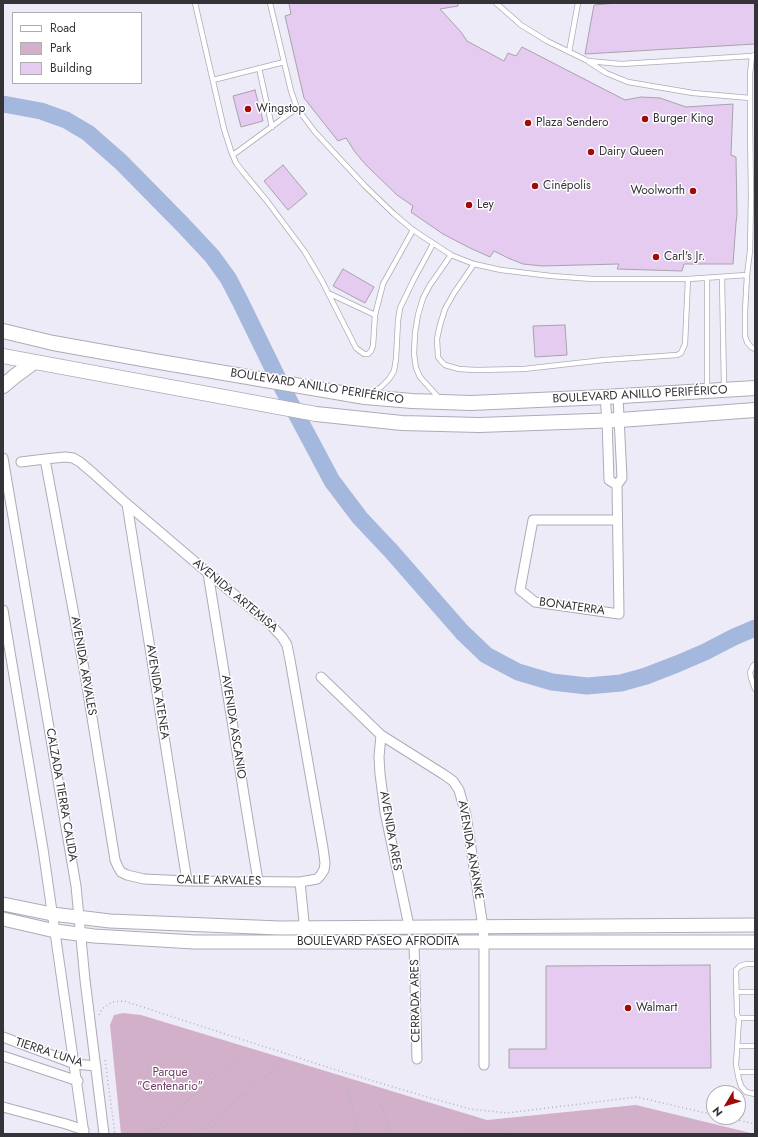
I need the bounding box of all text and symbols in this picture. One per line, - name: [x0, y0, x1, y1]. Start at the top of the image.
- legend: [12, 12, 142, 84]
- text: Road: [50, 19, 76, 37]
- text: Park: [50, 39, 71, 57]
- text: Building: [50, 59, 92, 77]
- place label: Wingstop: [256, 102, 305, 116]
- marker: Wingstop: [243, 104, 253, 114]
- place label: Burger King: [653, 112, 714, 126]
- marker: Burger King: [640, 114, 650, 124]
- place label: Plaza Sendero: [536, 116, 609, 130]
- marker: Plaza Sendero: [523, 118, 533, 128]
- place label: Dairy Queen: [599, 145, 664, 159]
- marker: Dairy Queen: [586, 147, 596, 157]
- place label: Cinépolis: [543, 179, 591, 193]
- marker: Cinépolis: [530, 181, 540, 191]
- place label: Woolworth: [630, 184, 685, 198]
- marker: Woolworth: [688, 186, 698, 196]
- place label: Ley: [477, 198, 494, 212]
- marker: Ley: [464, 200, 474, 210]
- place label: Carl's Jr.: [664, 250, 705, 264]
- marker: Carl's Jr.: [651, 252, 661, 262]
- street label: BOULEVARD ANILLO PERIFÉRICO: [229, 366, 405, 408]
- street label: BOULEVARD ANILLO PERIFÉRICO: [552, 383, 728, 407]
- street label: AVENIDA ARTEMISA: [189, 556, 281, 636]
- street label: BONATERRA: [538, 595, 606, 619]
- street label: AVENIDA ARVALES: [67, 615, 99, 717]
- street label: AVENIDA ATENEA: [142, 644, 172, 740]
- street label: AVENIDA ASCANIO: [218, 674, 248, 780]
- street label: CALZADA TIERRA CALIDA: [42, 727, 80, 863]
- street label: AVENIDA ARES: [376, 790, 404, 872]
- street label: AVENIDA ANANKE: [454, 799, 486, 901]
- street label: CALLE ARVALES: [176, 873, 262, 889]
- street label: BOULEVARD PASEO AFRODITA: [297, 935, 459, 949]
- street label: CERRADA ARES: [408, 959, 424, 1043]
- place label: Walmart: [636, 1001, 677, 1015]
- marker: Walmart: [623, 1003, 633, 1013]
- street label: TIERRA LUNA: [13, 1035, 85, 1071]
- park label: Parque "Centenario": [137, 1066, 203, 1094]
- north arrow: [706, 1085, 746, 1125]
- text: N: [708, 1103, 726, 1120]

